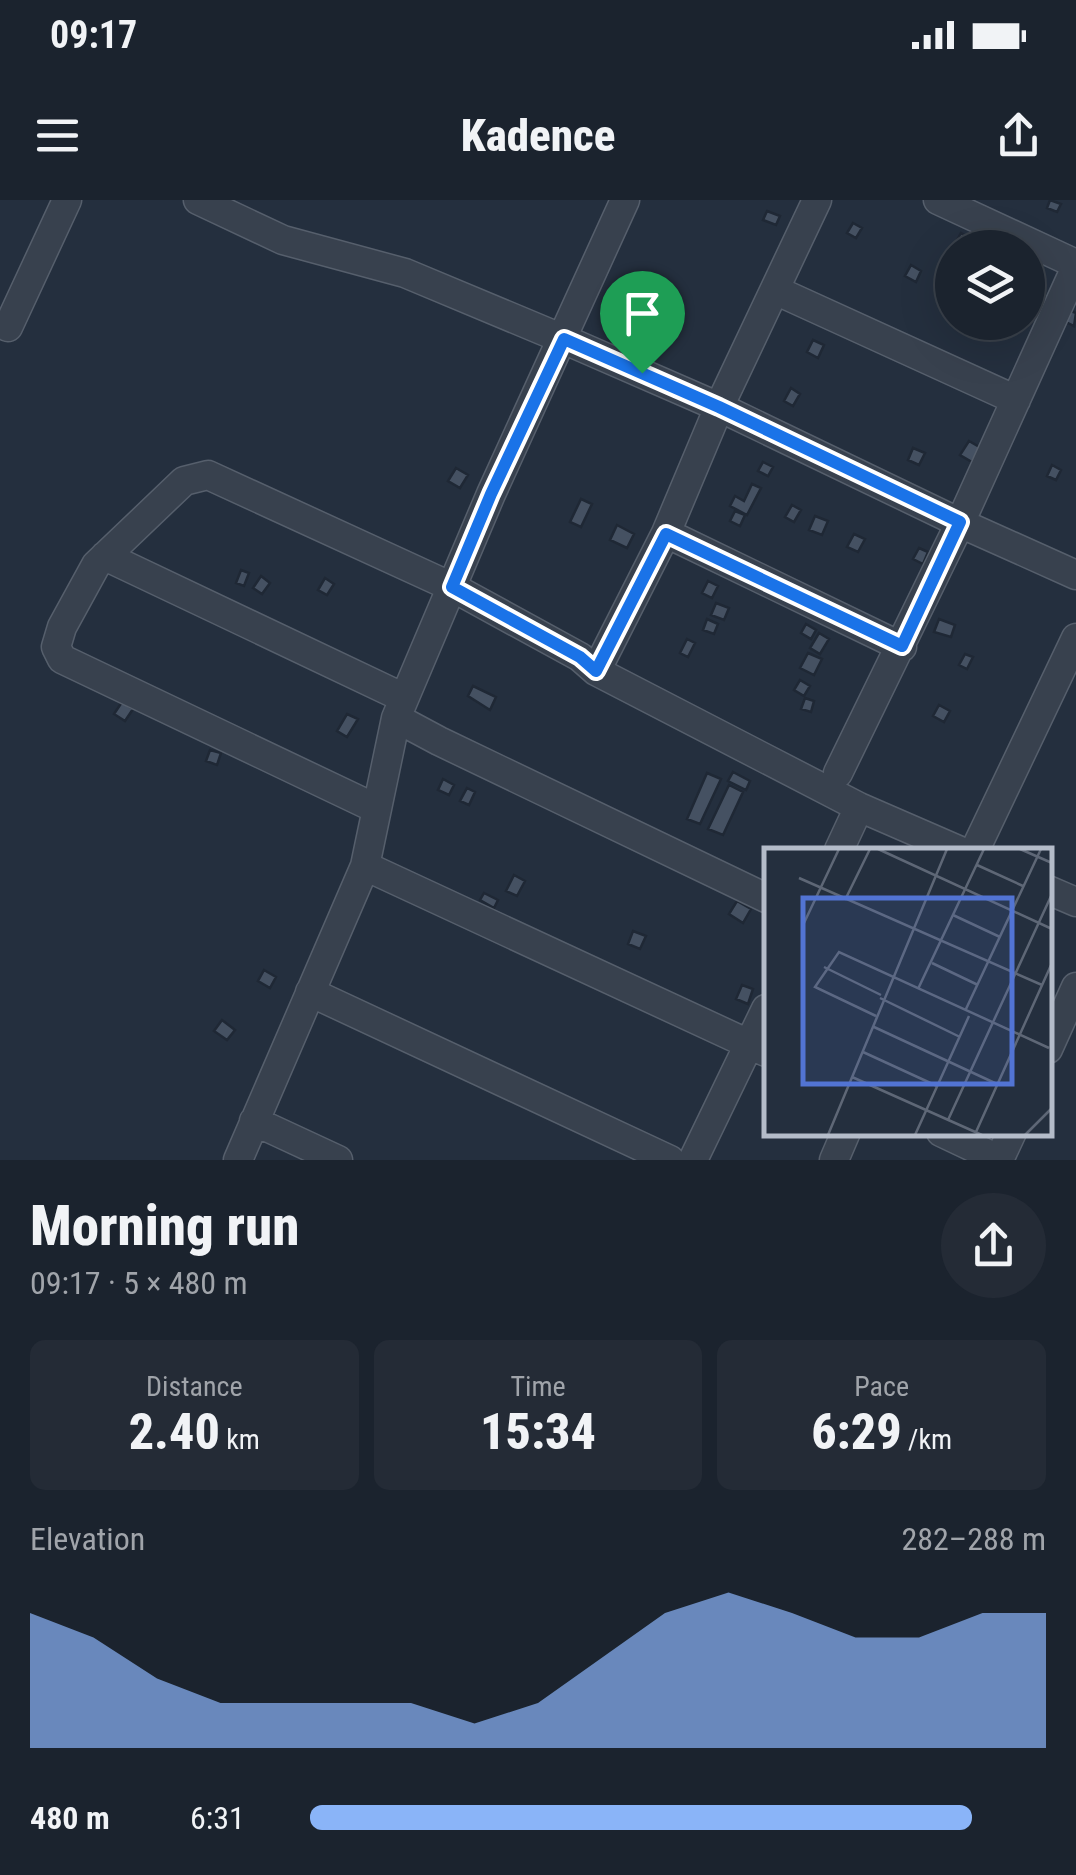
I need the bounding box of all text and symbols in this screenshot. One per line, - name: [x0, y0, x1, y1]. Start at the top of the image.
- text: 09:17: [50, 13, 137, 57]
- icon: menu: [30, 108, 85, 163]
- icon: share: [991, 108, 1046, 163]
- text: Kadence: [461, 109, 615, 162]
- map controls: [935, 230, 1045, 340]
- button: layers: [935, 230, 1045, 340]
- pin: [600, 271, 685, 374]
- icon: arrive: [615, 286, 670, 341]
- inset map: [764, 848, 1051, 1135]
- button: share: [941, 1193, 1046, 1298]
- text: Morning run: [30, 1194, 299, 1258]
- text: 09:17 · 5 × 480 m: [30, 1264, 248, 1302]
- text: Distance: [146, 1370, 243, 1403]
- text: Time: [510, 1370, 566, 1403]
- text: Pace: [854, 1370, 909, 1403]
- text: 2.40: [129, 1403, 220, 1461]
- text: 15:34: [480, 1403, 596, 1461]
- text: 6:29: [811, 1403, 902, 1461]
- text: km: [220, 1423, 260, 1456]
- text: /km: [902, 1423, 952, 1456]
- text: Elevation: [30, 1520, 145, 1558]
- text: 282–288 m: [901, 1520, 1046, 1558]
- text: 480 m: [30, 1799, 110, 1837]
- text: 6:31: [190, 1799, 245, 1837]

